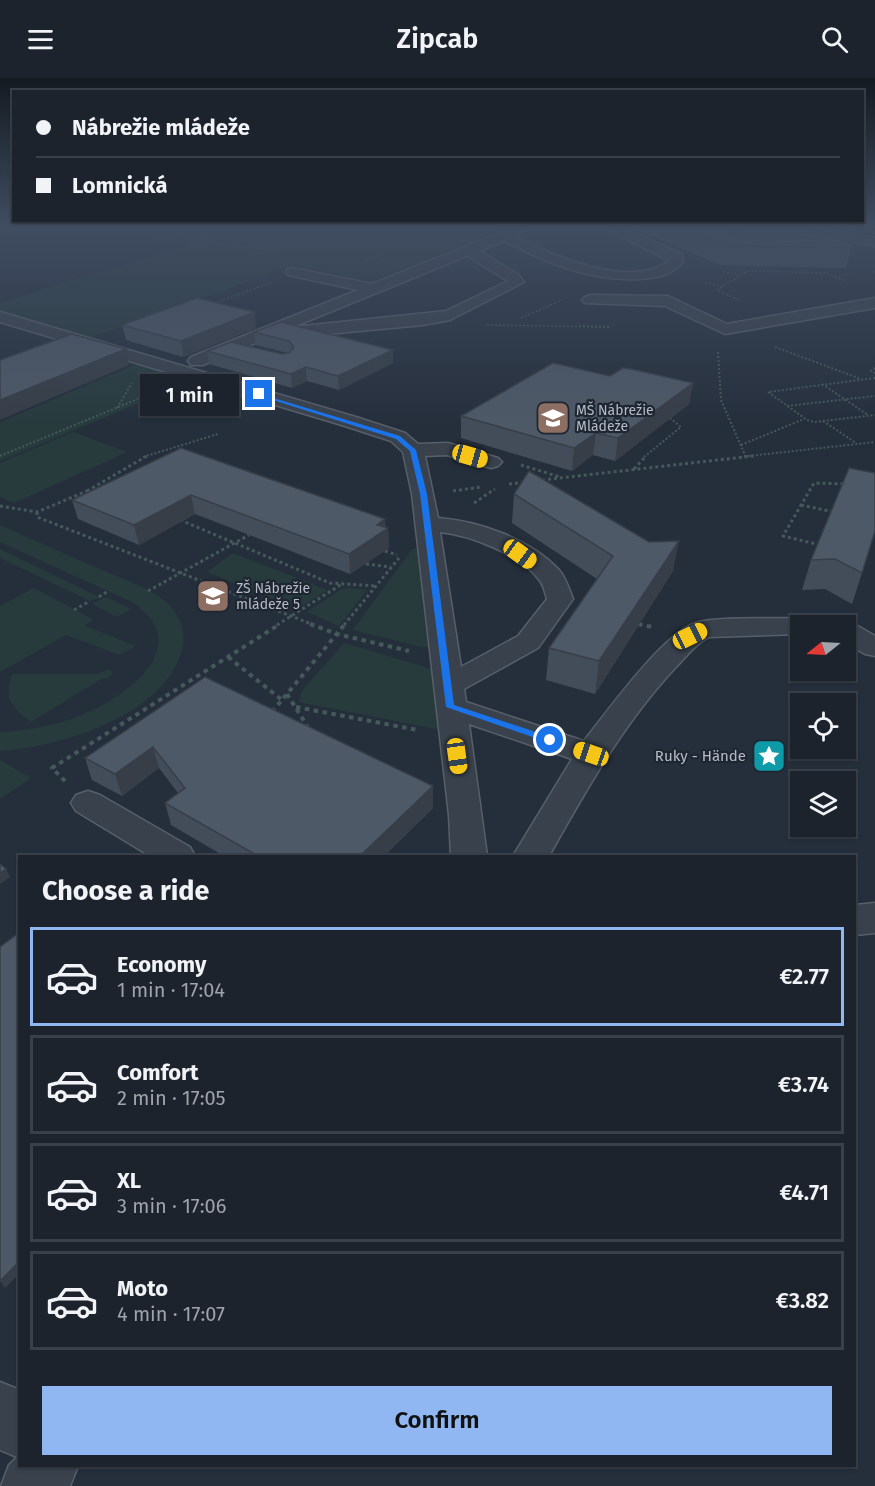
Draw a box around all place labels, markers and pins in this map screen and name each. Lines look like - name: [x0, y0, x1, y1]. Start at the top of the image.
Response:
- school or university icon: MŠ Nábrežie Mládeže: [535, 400, 571, 436]
- place label: MŠ Nábrežie Mládeže: [576, 401, 654, 435]
- school or university icon: ZŠ Nábrežie mládeže 5: [195, 578, 231, 614]
- place label: ZŠ Nábrežie mládeže 5: [236, 579, 310, 613]
- place icon: Ruky - Hände: [751, 738, 787, 774]
- place label: Ruky - Hände: [655, 747, 746, 765]

